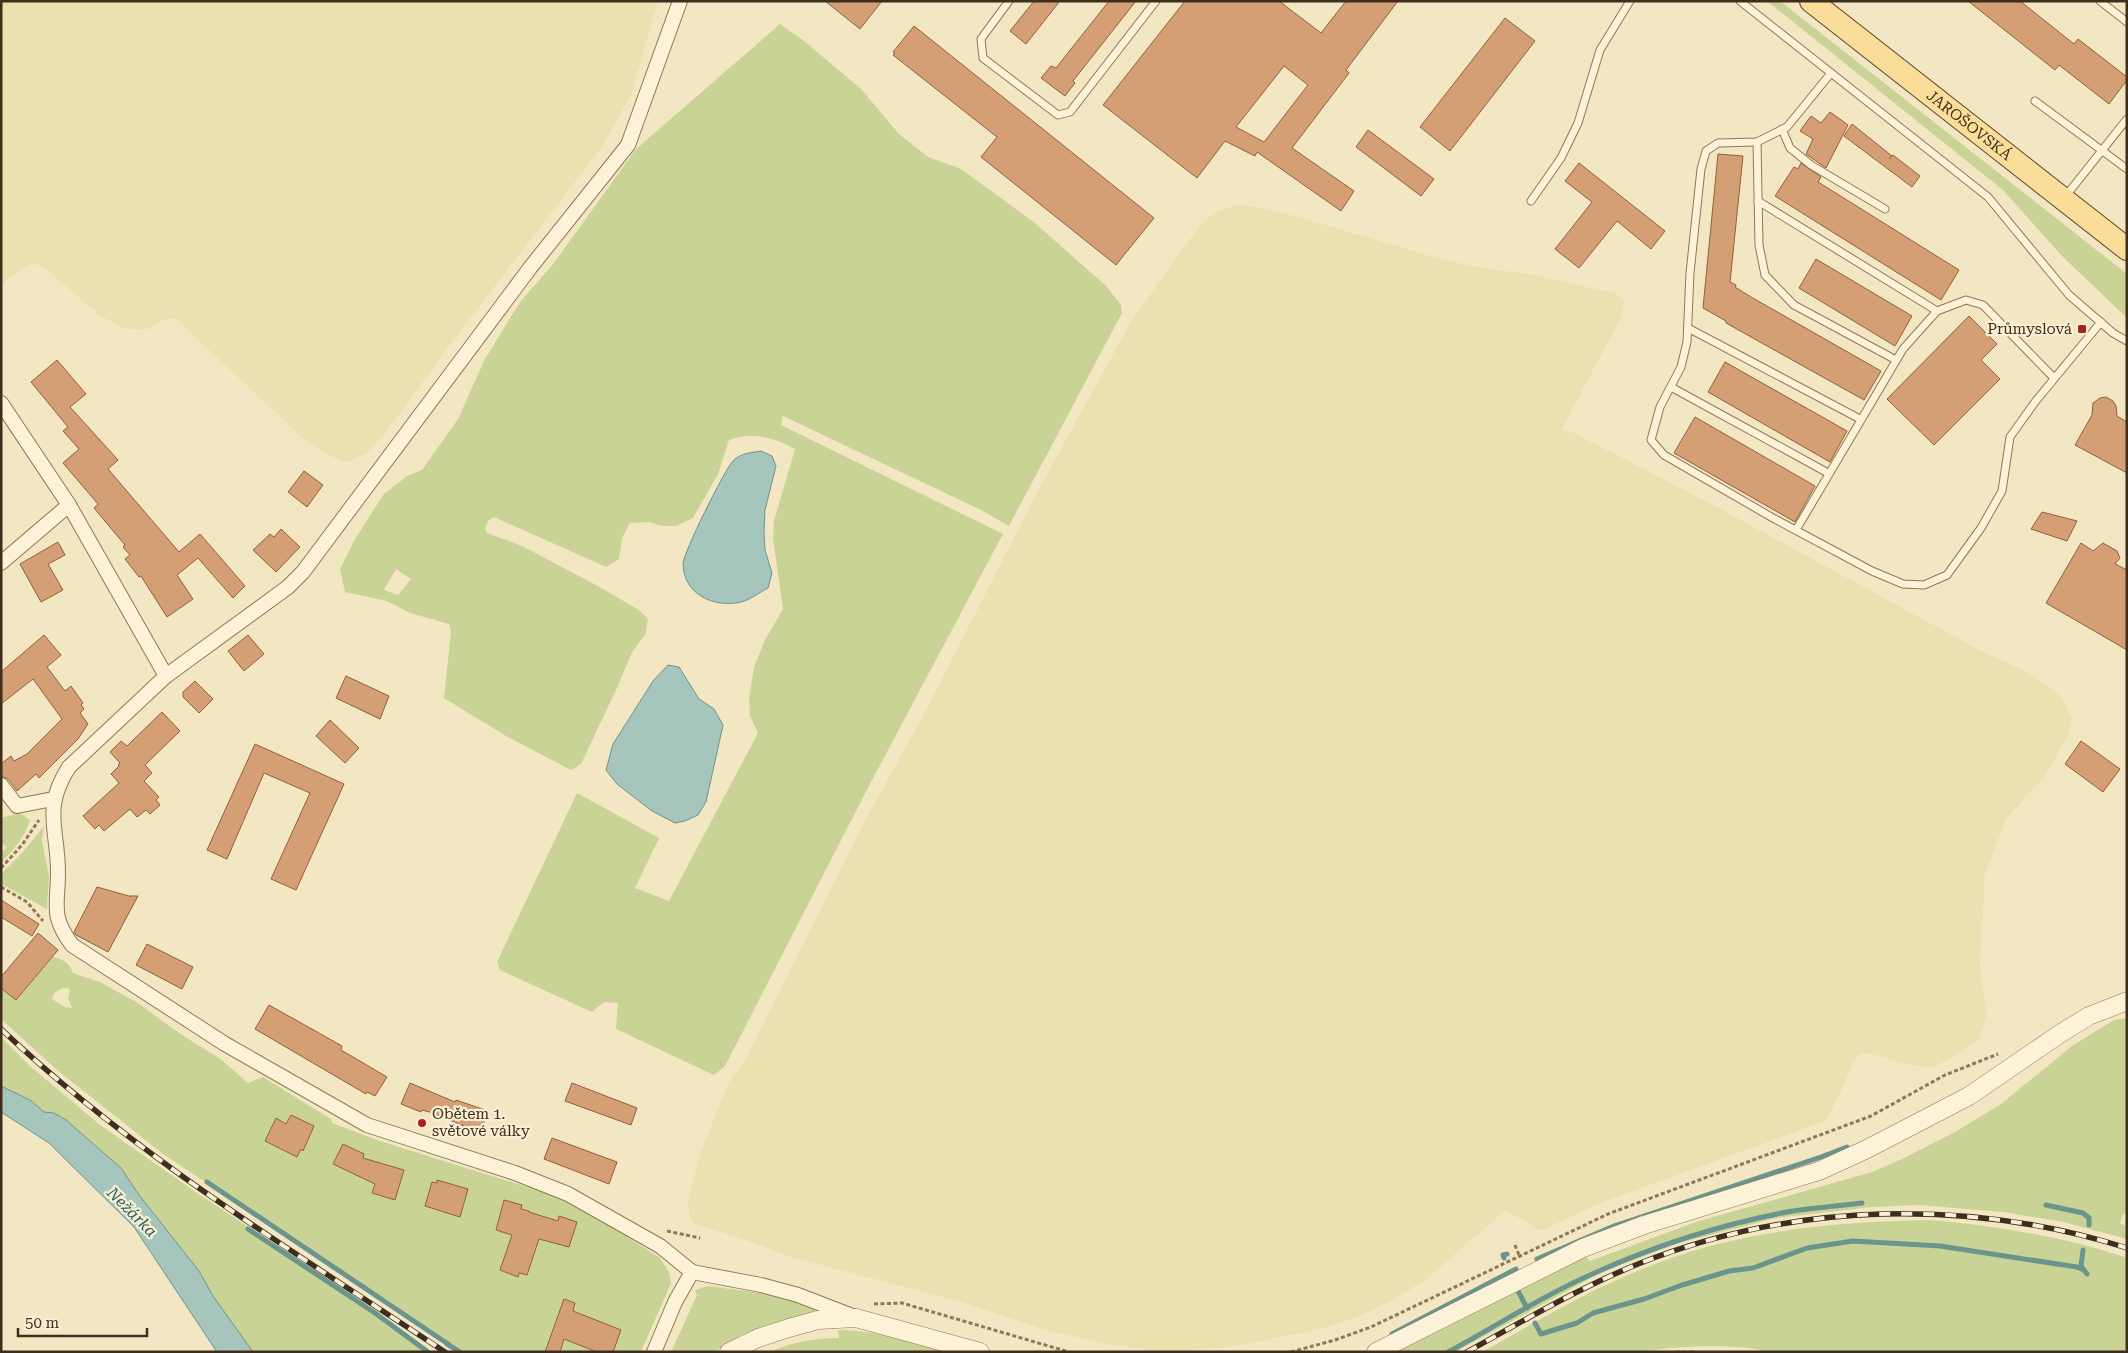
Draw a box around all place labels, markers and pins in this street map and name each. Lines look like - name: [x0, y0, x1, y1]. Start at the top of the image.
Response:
- place label: Průmyslová: [1987, 320, 2072, 338]
- marker: Průmyslová: [2076, 323, 2088, 335]
- place label: Obětem 1. světové války: [432, 1105, 530, 1140]
- marker: Obětem 1. světové války: [416, 1117, 428, 1129]

